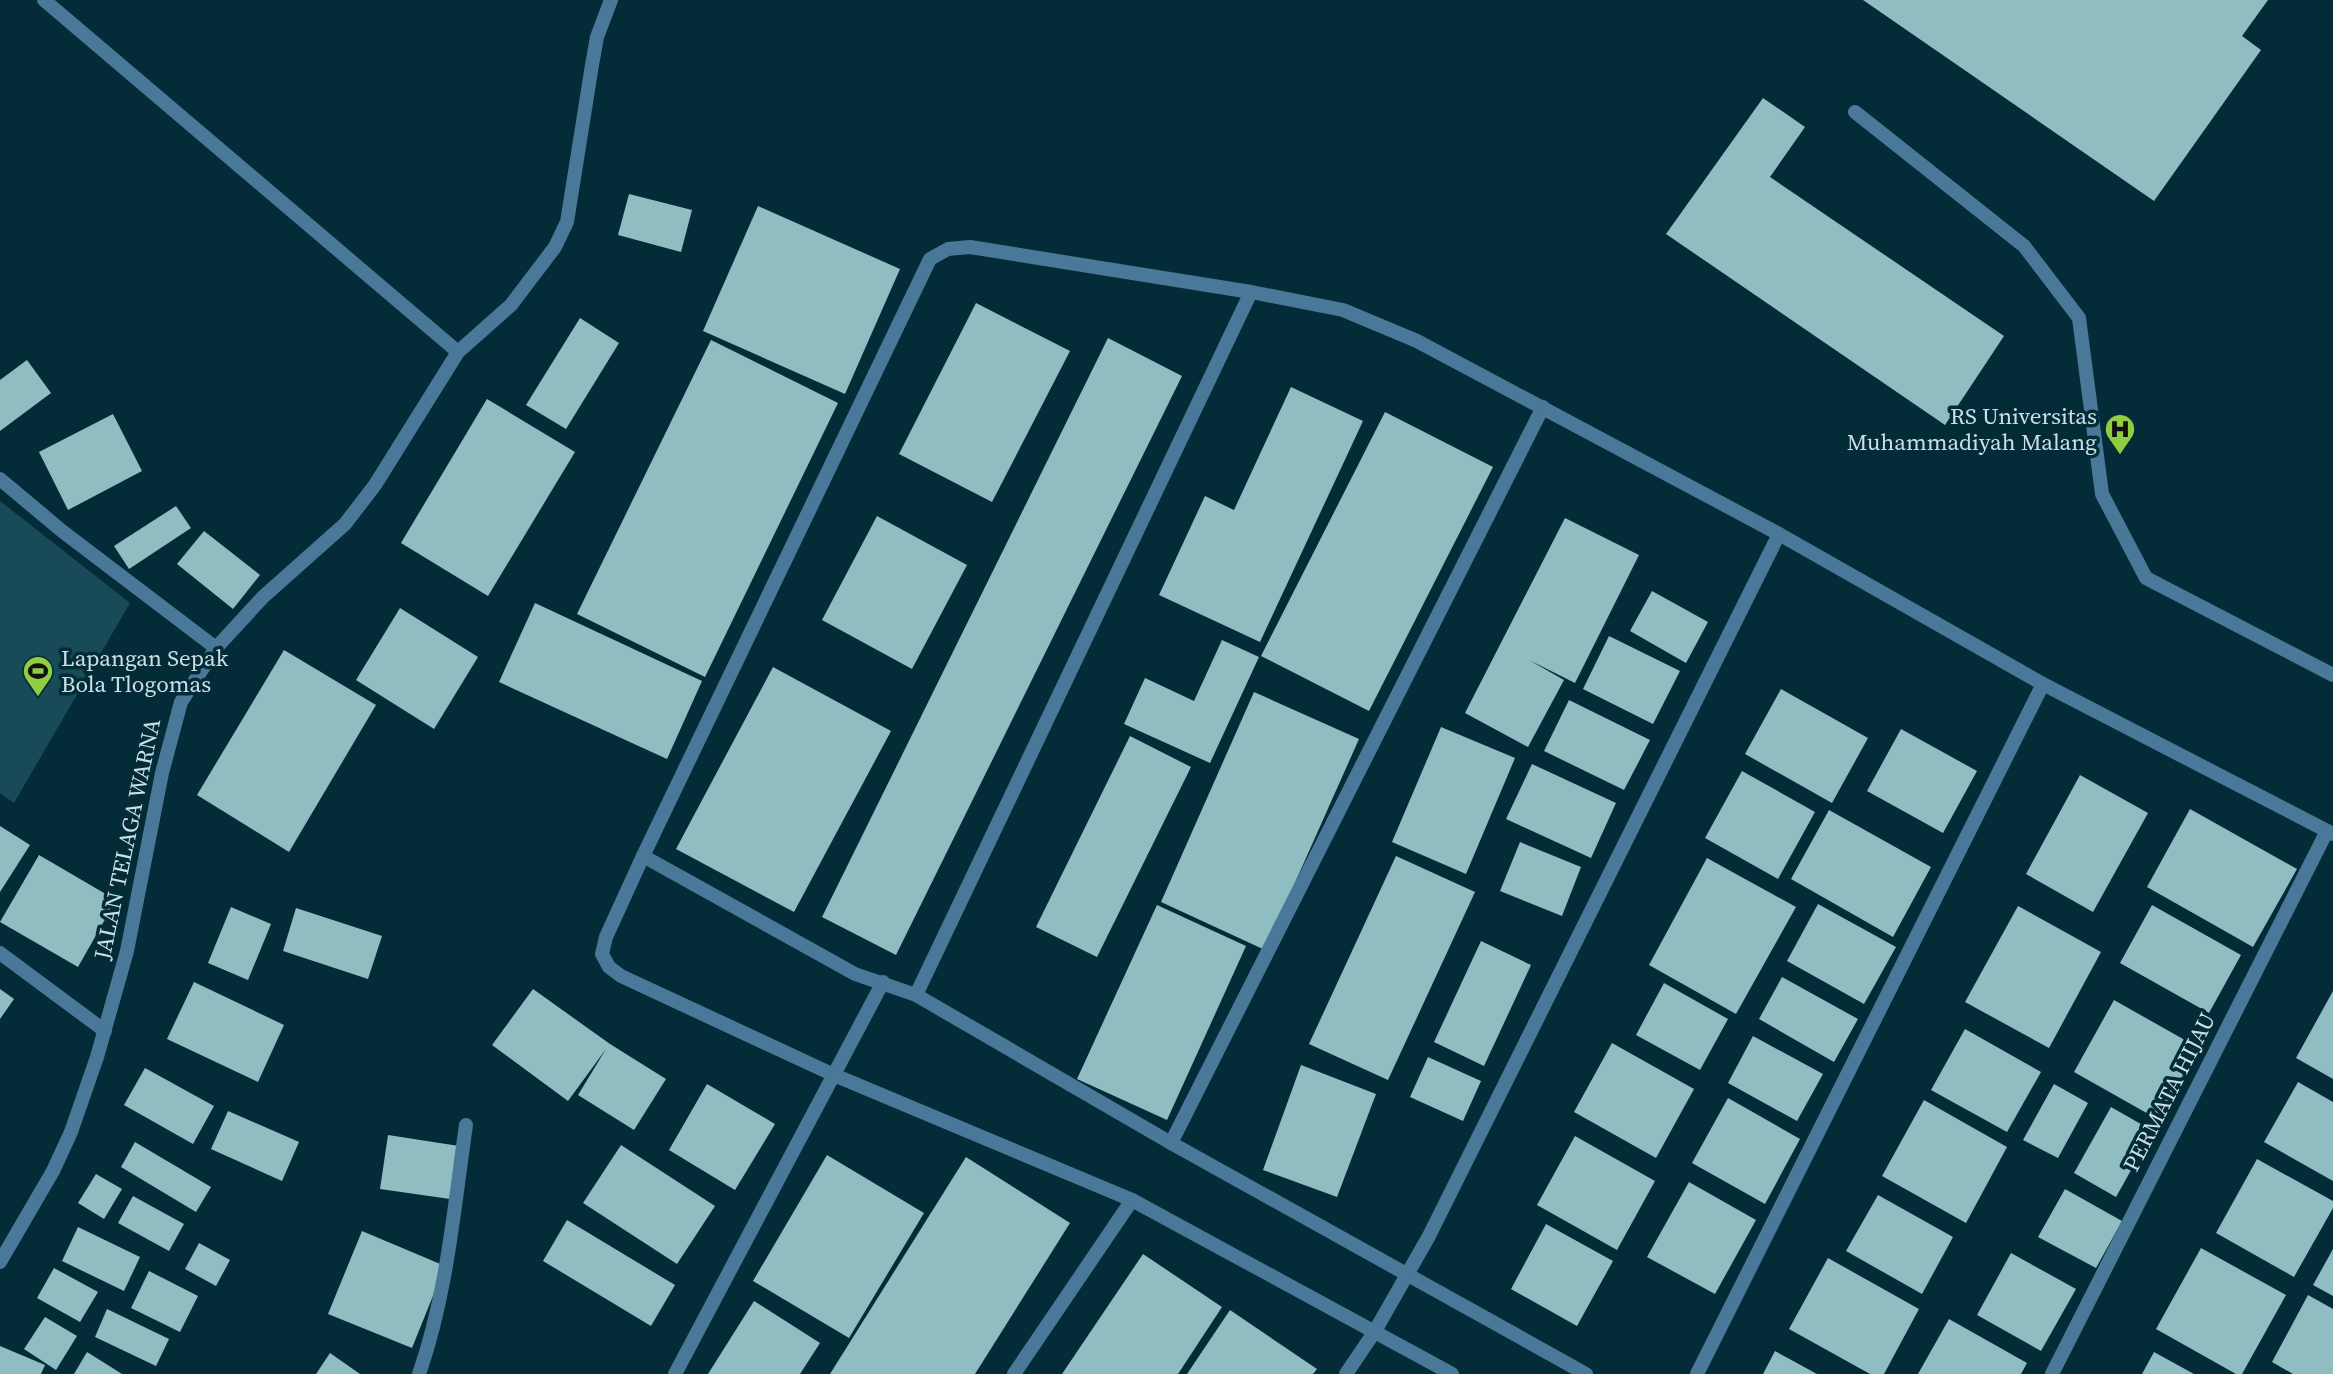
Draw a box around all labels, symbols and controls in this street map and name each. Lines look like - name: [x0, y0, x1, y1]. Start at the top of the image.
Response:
- place label: RS Universitas Muhammadiyah Malang: [1847, 400, 2097, 458]
- hospital icon: RS Universitas Muhammadiyah Malang: [2103, 412, 2137, 456]
- place label: Lapangan Sepak Bola Tlogomas: [61, 642, 229, 700]
- sports icon: Lapangan Sepak Bola Tlogomas: [21, 654, 55, 698]
- street label: JALAN TELAGA WARNA: [86, 715, 168, 963]
- street label: PERMATA HIJAU: [2115, 1007, 2223, 1177]

